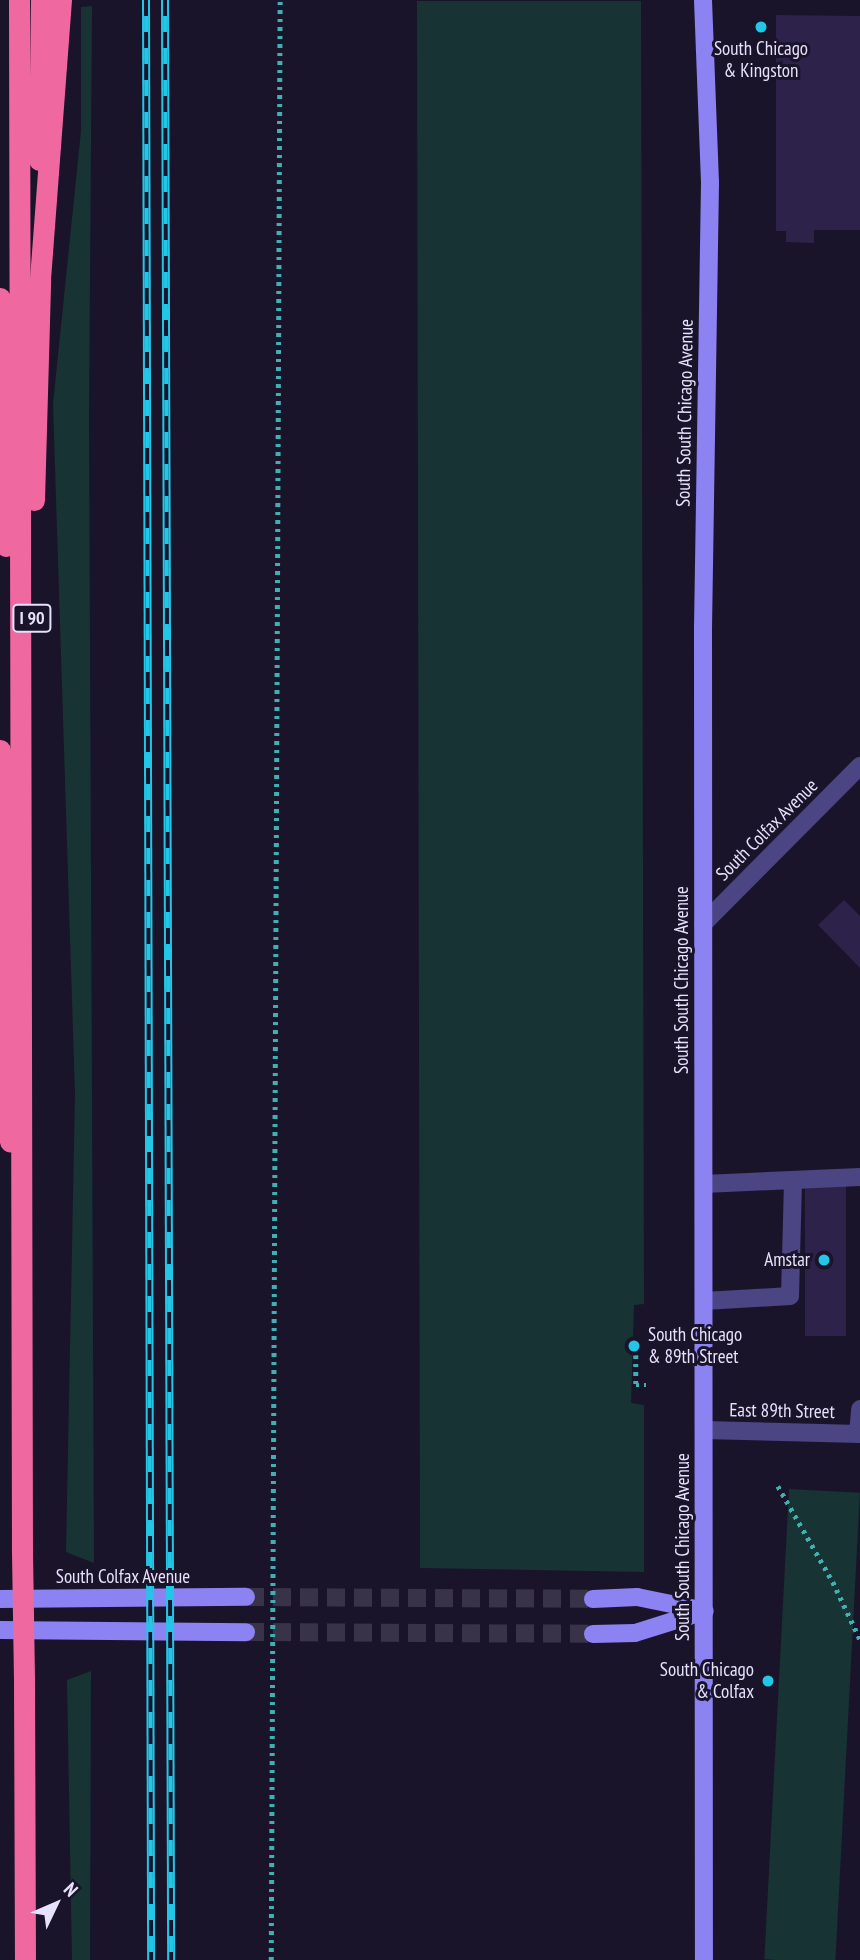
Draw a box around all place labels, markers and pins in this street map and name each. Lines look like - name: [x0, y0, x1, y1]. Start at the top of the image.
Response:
- marker: South Chicago & Kingston: [753, 19, 769, 35]
- place label: South Chicago & Kingston: [714, 38, 808, 82]
- place label: Amstar: [764, 1249, 810, 1271]
- marker: Amstar: [816, 1252, 832, 1268]
- place label: South Chicago & 89th Street: [648, 1324, 742, 1368]
- marker: South Chicago & 89th Street: [626, 1338, 642, 1354]
- place label: South Chicago & Colfax: [660, 1659, 754, 1703]
- marker: South Chicago & Colfax: [760, 1673, 776, 1689]

